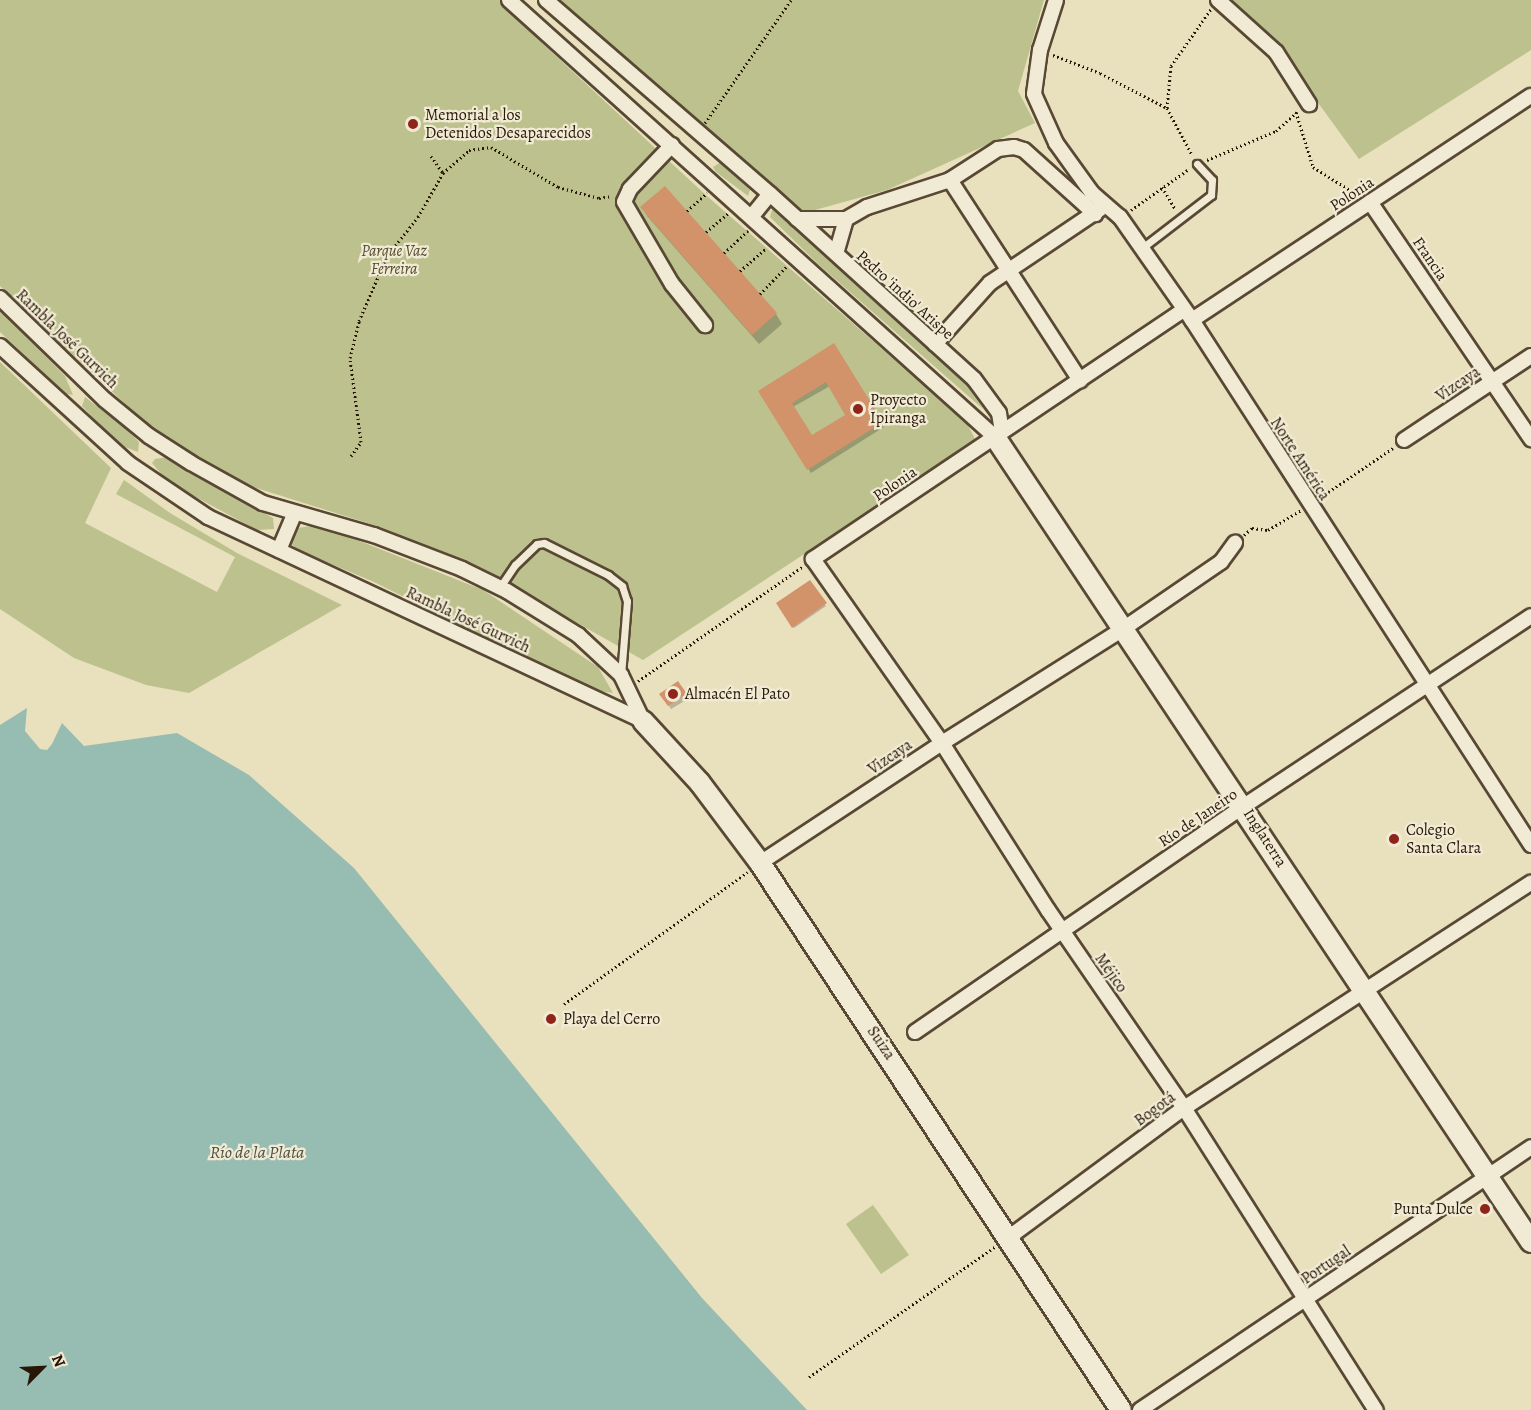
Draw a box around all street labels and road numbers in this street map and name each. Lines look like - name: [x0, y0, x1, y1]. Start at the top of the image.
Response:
- street label: Polonia: [1326, 173, 1378, 215]
- street label: Francia: [1408, 233, 1452, 285]
- street label: Pedro 'indio' Arispe: [852, 246, 958, 344]
- street label: Rambla José Gurvich: [12, 285, 122, 393]
- street label: Vizcaya: [1432, 362, 1484, 406]
- street label: Norte América: [1266, 414, 1334, 504]
- street label: Polonia: [869, 462, 921, 506]
- street label: Rambla José Gurvich: [403, 583, 533, 657]
- street label: Vizcaya: [864, 735, 916, 779]
- street label: Río de Janeiro: [1155, 785, 1241, 851]
- street label: Inglaterra: [1239, 805, 1291, 871]
- street label: Méjico: [1091, 950, 1131, 996]
- street label: Suiza: [863, 1023, 899, 1063]
- street label: Bogotá: [1131, 1088, 1179, 1130]
- street label: Portugal: [1298, 1242, 1354, 1288]

